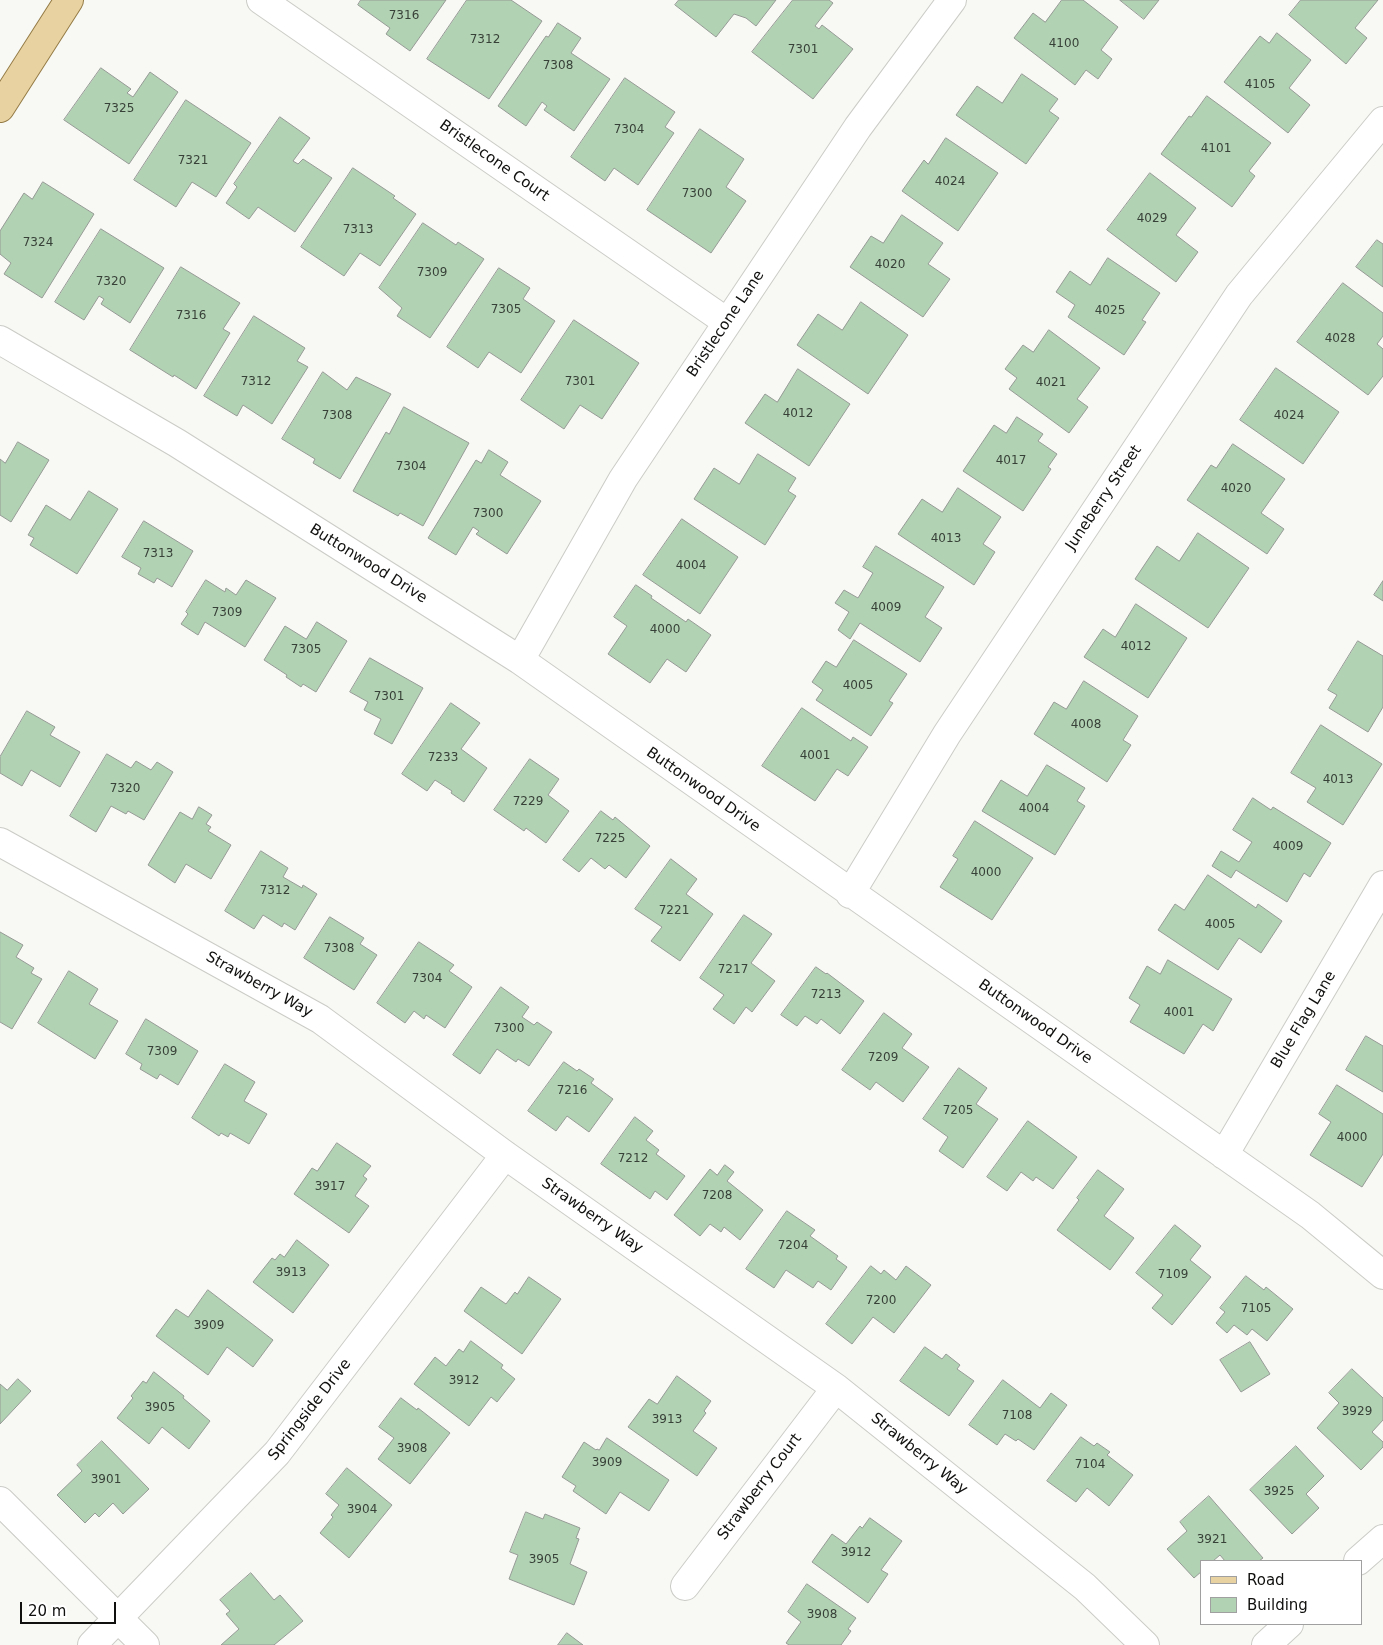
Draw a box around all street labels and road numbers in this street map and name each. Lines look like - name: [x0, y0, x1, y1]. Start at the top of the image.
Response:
- street label: Bristlecone Court: [436, 116, 552, 206]
- street label: Bristlecone Lane: [684, 267, 768, 381]
- street label: Juneberry Street: [1062, 442, 1146, 554]
- street label: Buttonwood Drive: [306, 521, 430, 607]
- street label: Buttonwood Drive: [642, 744, 764, 836]
- street label: Strawberry Way: [202, 948, 316, 1022]
- street label: Blue Flag Lane: [1268, 968, 1340, 1072]
- street label: Buttonwood Drive: [974, 976, 1096, 1068]
- street label: Strawberry Way: [538, 1174, 646, 1258]
- street label: Springside Drive: [265, 1356, 355, 1464]
- street label: Strawberry Way: [867, 1409, 971, 1499]
- street label: Strawberry Court: [714, 1430, 806, 1544]

